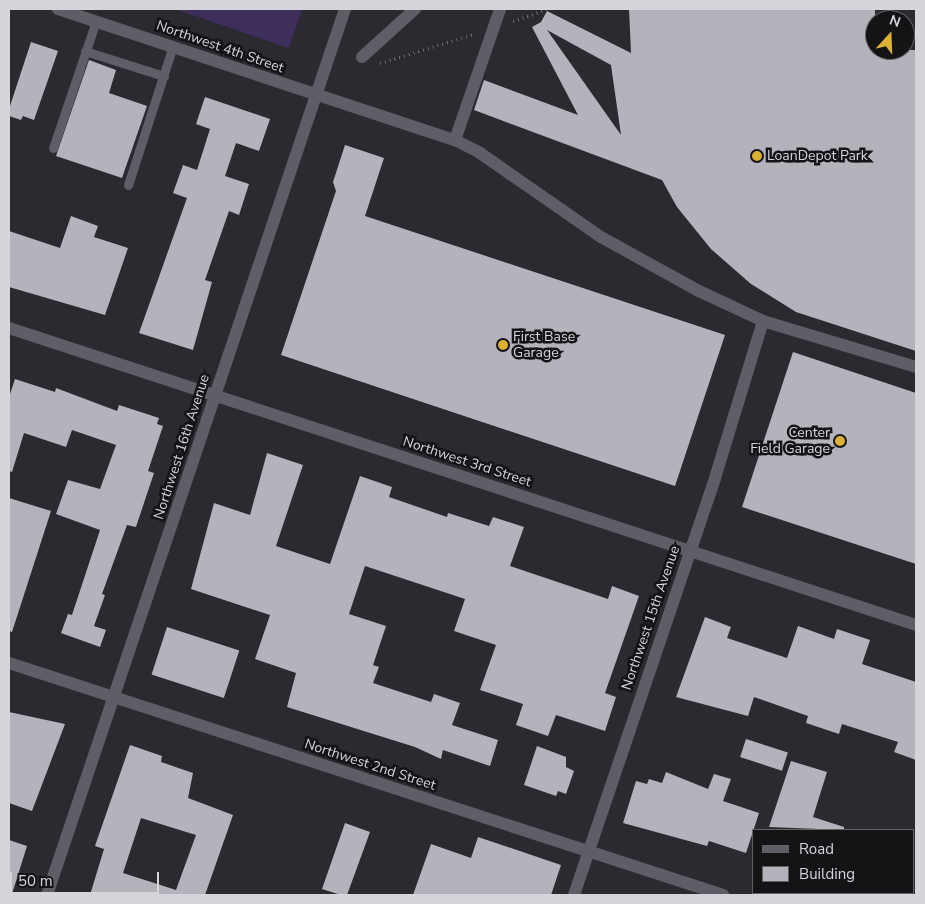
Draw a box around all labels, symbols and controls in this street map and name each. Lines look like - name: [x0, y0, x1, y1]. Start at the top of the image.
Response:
- north arrow: [865, 10, 915, 60]
- text: N: [887, 11, 903, 32]
- street label: Northwest 4th Street: [154, 17, 286, 77]
- place label: LoanDepot Park: [767, 148, 868, 164]
- marker: LoanDepot Park: [751, 150, 763, 162]
- place label: First Base Garage: [513, 329, 575, 362]
- marker: First Base Garage: [497, 339, 509, 351]
- street label: Northwest 16th Avenue: [151, 372, 213, 522]
- place label: Center Field Garage: [750, 425, 830, 458]
- street label: Northwest 3rd Street: [401, 433, 533, 491]
- marker: Center Field Garage: [834, 435, 846, 447]
- street label: Northwest 15th Avenue: [618, 544, 684, 692]
- street label: Northwest 2nd Street: [302, 736, 438, 794]
- legend: [752, 829, 915, 894]
- text: Road: [799, 839, 834, 859]
- scale bar: [12, 862, 161, 894]
- text: Building: [799, 864, 855, 884]
- text: 50 m: [18, 871, 53, 891]

